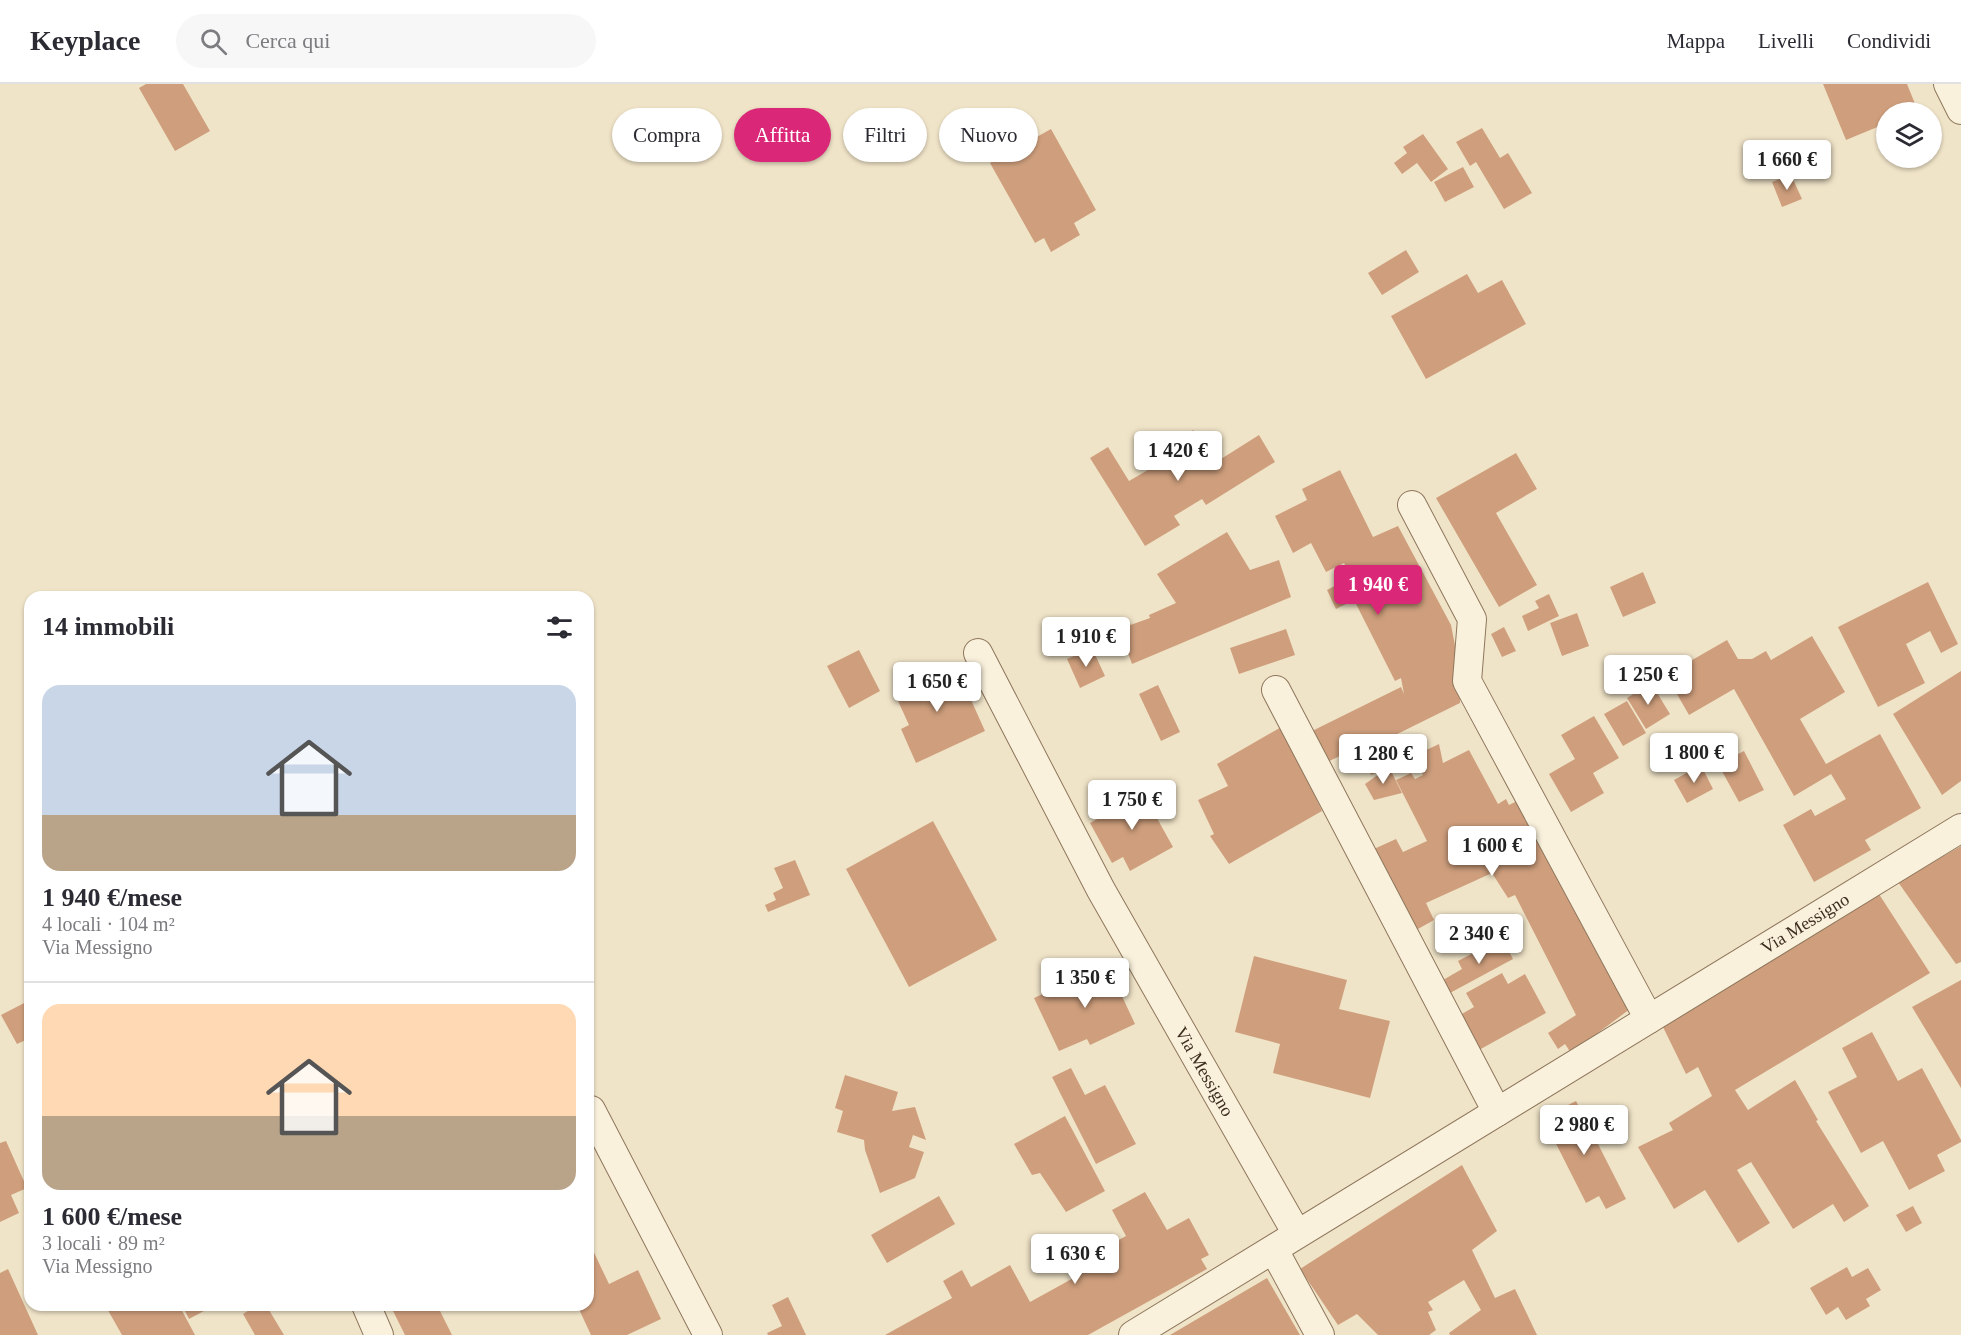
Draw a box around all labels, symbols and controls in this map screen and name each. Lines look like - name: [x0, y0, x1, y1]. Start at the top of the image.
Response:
- search box: [176, 14, 596, 68]
- text: Keyplace: [30, 25, 140, 56]
- icon: search: [197, 25, 230, 58]
- text: Cerca qui: [245, 28, 330, 53]
- text: Mappa: [1667, 29, 1725, 53]
- text: Livelli: [1758, 29, 1814, 53]
- text: Condividi: [1847, 29, 1931, 53]
- map controls: [1876, 102, 1942, 168]
- button: layers: [1876, 102, 1942, 168]
- chip: Compra: [612, 108, 722, 162]
- chip: Affitta: [734, 108, 831, 162]
- chip: Filtri: [843, 108, 927, 162]
- chip: Nuovo: [939, 108, 1038, 162]
- pin: 1 660 €: [1732, 140, 1842, 191]
- text: 1 660 €: [1757, 148, 1817, 170]
- pin: 1 420 €: [1123, 431, 1233, 482]
- text: 1 420 €: [1148, 439, 1208, 461]
- pin: 1 940 €: [1323, 565, 1433, 616]
- text: 1 940 €: [1348, 573, 1408, 595]
- icon: filters: [543, 611, 576, 644]
- text: 14 immobili: [42, 612, 174, 641]
- pin: 1 910 €: [1031, 617, 1141, 668]
- text: 1 910 €: [1056, 625, 1116, 647]
- pin: 1 250 €: [1593, 655, 1703, 706]
- pin: 1 650 €: [882, 662, 992, 713]
- text: 1 250 €: [1618, 663, 1678, 685]
- text: 1 650 €: [907, 670, 967, 692]
- icon: home: [255, 724, 363, 832]
- pin: 1 800 €: [1639, 733, 1749, 784]
- pin: 1 280 €: [1328, 734, 1438, 785]
- text: 1 800 €: [1664, 741, 1724, 763]
- text: 1 280 €: [1353, 742, 1413, 764]
- pin: 1 750 €: [1077, 780, 1187, 831]
- text: 1 750 €: [1102, 788, 1162, 810]
- pin: 1 600 €: [1437, 826, 1547, 877]
- text: 1 600 €: [1462, 834, 1522, 856]
- text: 1 940 €/mese: [42, 883, 182, 912]
- street label: Via Messigno: [1757, 889, 1853, 958]
- text: 4 locali · 104 m²: [42, 913, 175, 935]
- pin: 2 340 €: [1424, 914, 1534, 965]
- text: 2 340 €: [1449, 922, 1509, 944]
- text: Via Messigno: [42, 936, 152, 958]
- pin: 1 350 €: [1030, 958, 1140, 1009]
- text: 1 350 €: [1055, 966, 1115, 988]
- street label: Via Messigno: [1171, 1023, 1238, 1120]
- icon: home: [255, 1043, 363, 1151]
- pin: 2 980 €: [1529, 1105, 1639, 1156]
- text: 2 980 €: [1554, 1113, 1614, 1135]
- text: 1 600 €/mese: [42, 1202, 182, 1231]
- text: 3 locali · 89 m²: [42, 1232, 165, 1254]
- pin: 1 630 €: [1020, 1234, 1130, 1285]
- text: 1 630 €: [1045, 1242, 1105, 1264]
- text: Via Messigno: [42, 1255, 152, 1277]

